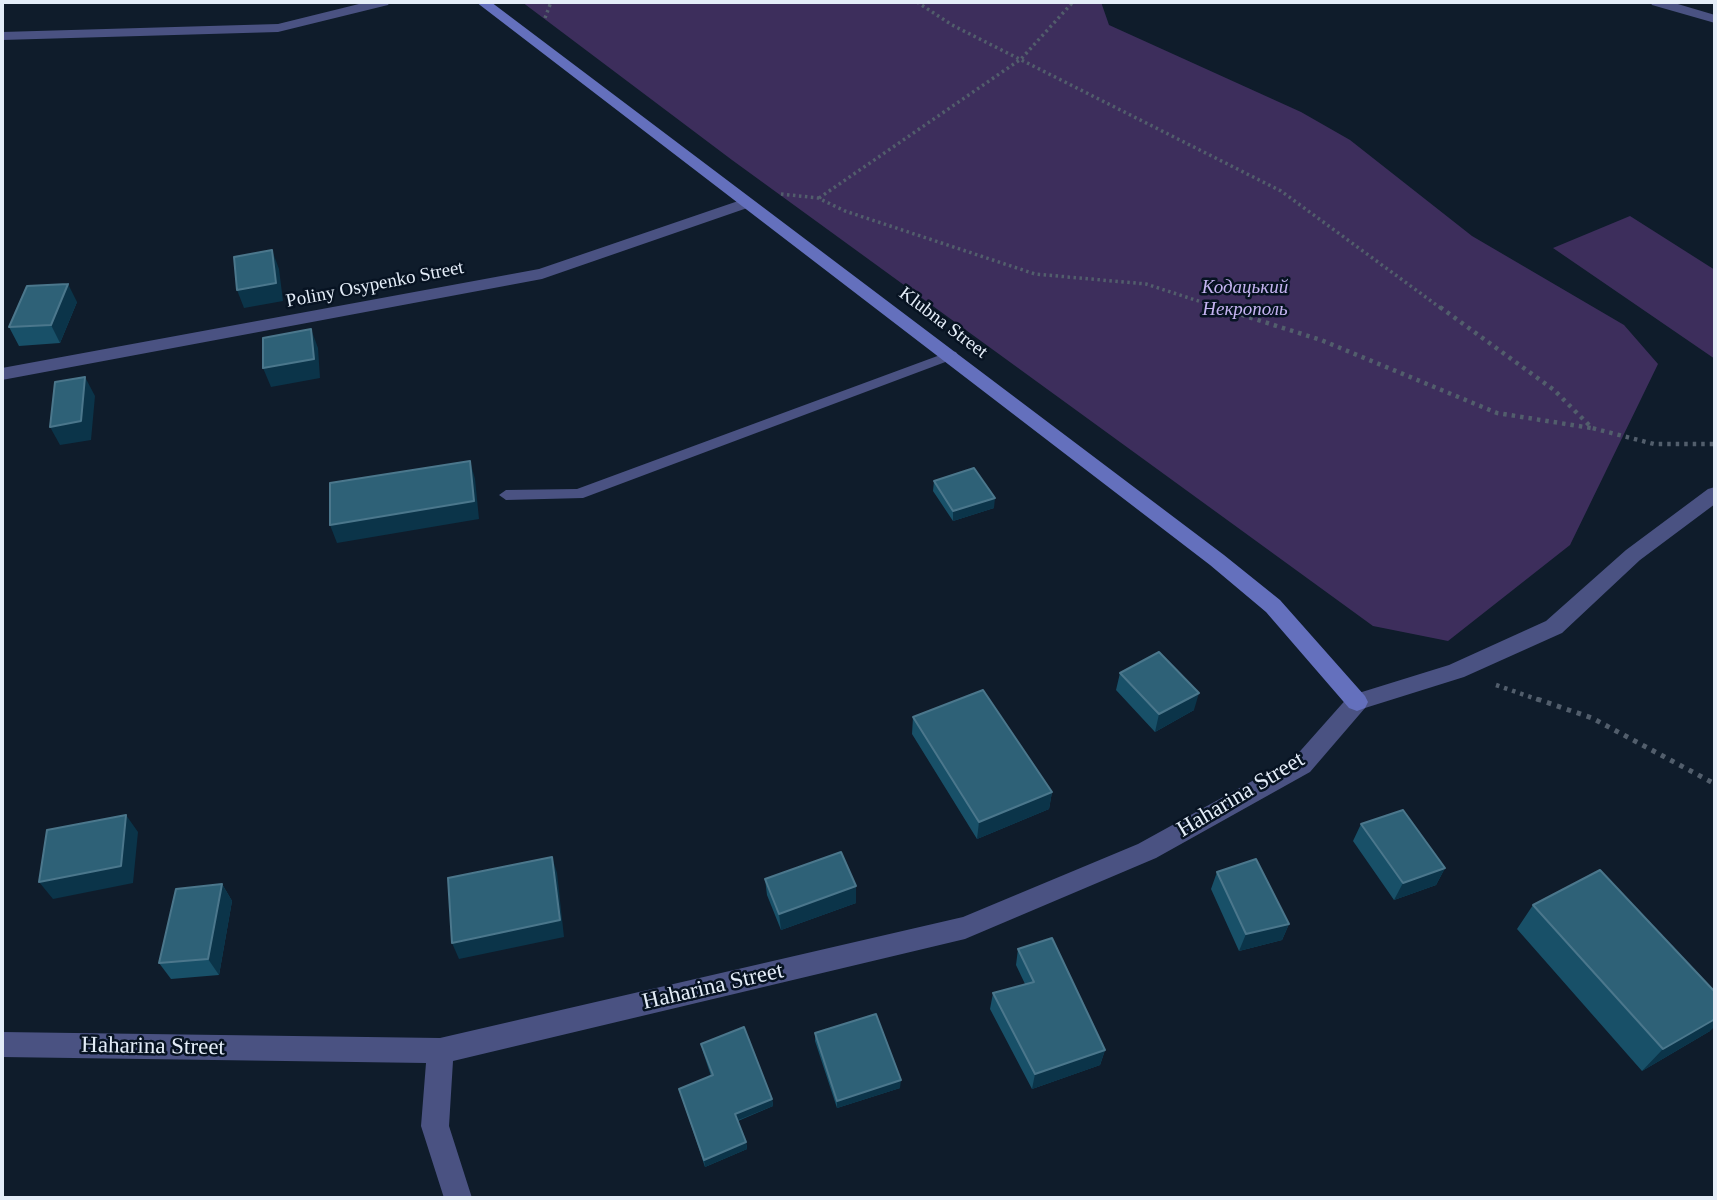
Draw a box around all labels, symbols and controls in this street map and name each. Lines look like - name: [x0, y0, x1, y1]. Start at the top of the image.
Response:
- street label: Poliny Osypenko Street: [284, 257, 466, 313]
- park label: Кодацький Некрополь: [1202, 277, 1288, 321]
- street label: Klubna Street: [894, 282, 992, 364]
- street label: Haharina Street: [1172, 746, 1310, 844]
- street label: Haharina Street: [640, 957, 786, 1017]
- street label: Haharina Street: [81, 1032, 225, 1062]

